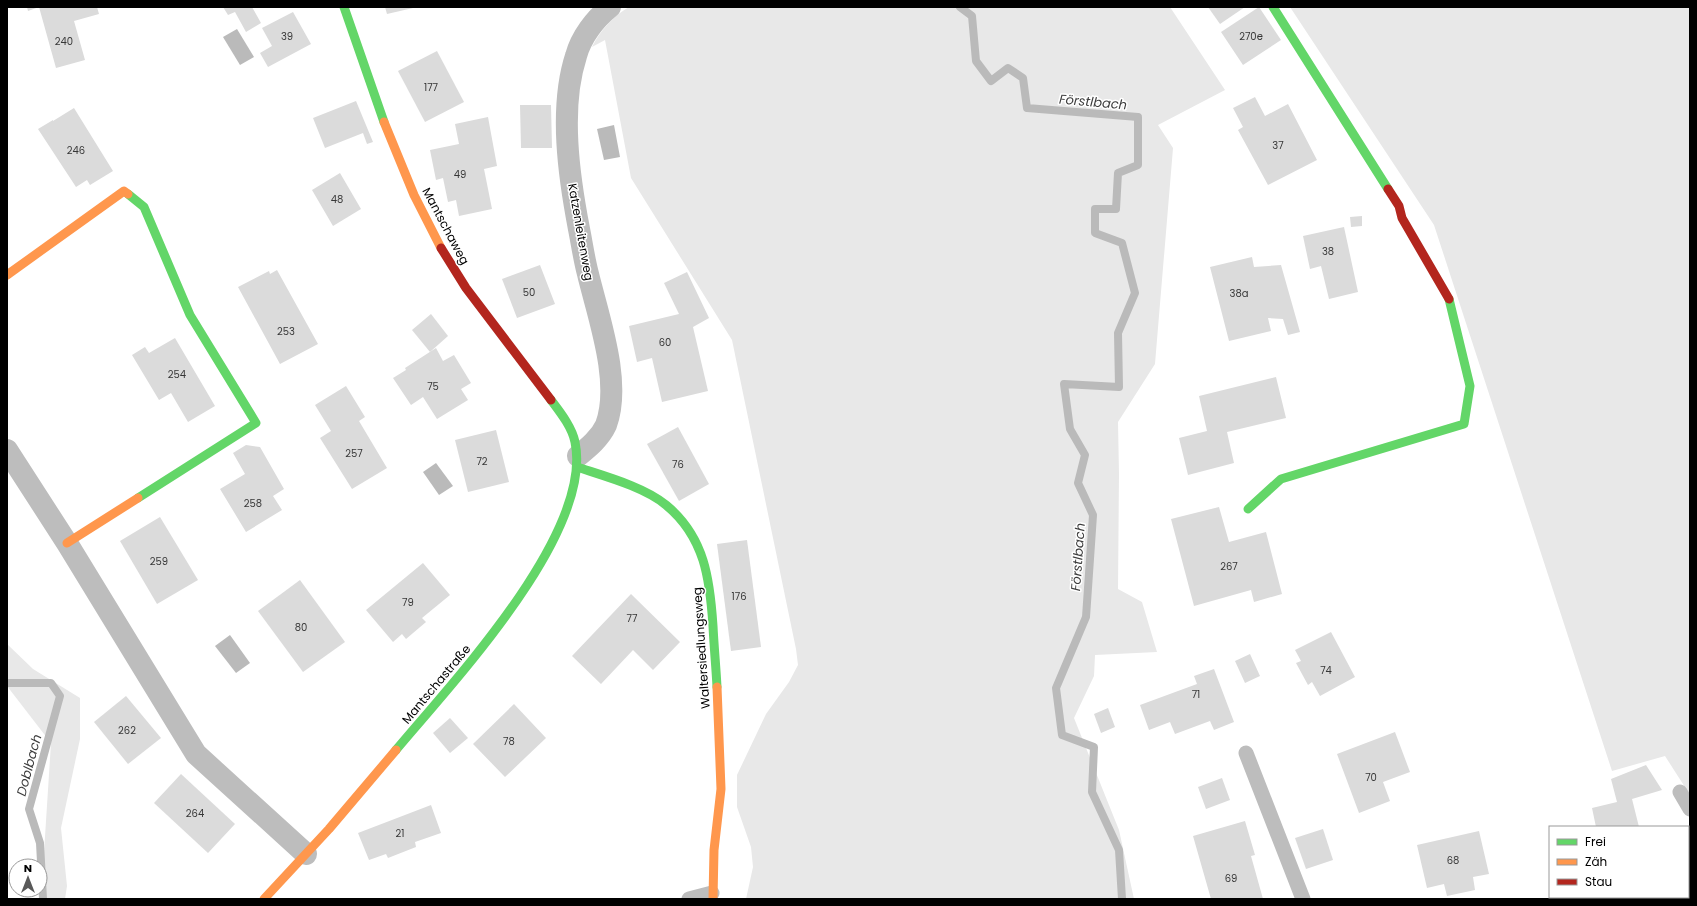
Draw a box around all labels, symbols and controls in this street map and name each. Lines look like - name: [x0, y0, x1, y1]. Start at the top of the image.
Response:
- house number: 39: [281, 29, 293, 44]
- house number: 270e: [1239, 29, 1263, 44]
- house number: 240: [55, 34, 73, 49]
- house number: 177: [424, 80, 439, 95]
- water label: Förstlbach: [1058, 90, 1128, 114]
- house number: 37: [1272, 138, 1284, 153]
- house number: 246: [67, 143, 85, 158]
- house number: 49: [454, 167, 466, 182]
- street label: Katzenleitenweg: [564, 182, 598, 282]
- street label: Mantschaweg: [418, 184, 474, 268]
- house number: 48: [331, 192, 343, 207]
- house number: 38: [1322, 244, 1334, 259]
- house number: 50: [523, 285, 535, 300]
- house number: 38a: [1230, 286, 1248, 301]
- house number: 253: [277, 324, 295, 339]
- house number: 60: [659, 335, 671, 350]
- house number: 254: [168, 367, 186, 382]
- house number: 75: [427, 379, 439, 394]
- house number: 257: [345, 446, 363, 461]
- house number: 72: [476, 454, 488, 469]
- house number: 76: [672, 457, 684, 472]
- house number: 258: [244, 496, 262, 511]
- water label: Förstlbach: [1066, 522, 1090, 592]
- house number: 259: [150, 554, 168, 569]
- house number: 267: [1220, 559, 1238, 574]
- street label: Waltersiedlungsweg: [688, 587, 714, 709]
- house number: 176: [731, 589, 747, 604]
- house number: 79: [402, 595, 414, 610]
- house number: 77: [627, 611, 638, 626]
- house number: 80: [295, 620, 307, 635]
- street label: Mantschastraße: [398, 641, 474, 727]
- house number: 74: [1320, 663, 1332, 678]
- house number: 71: [1192, 687, 1200, 702]
- house number: 262: [118, 723, 136, 738]
- water label: Doblbach: [12, 732, 46, 798]
- house number: 78: [503, 734, 515, 749]
- house number: 70: [1365, 770, 1377, 785]
- house number: 264: [186, 806, 204, 821]
- house number: 21: [396, 826, 404, 841]
- legend: [1549, 826, 1689, 898]
- text: Frei: [1585, 833, 1606, 850]
- house number: 68: [1447, 853, 1459, 868]
- text: Zäh: [1585, 853, 1607, 870]
- north arrow: [8, 858, 48, 898]
- text: N: [24, 860, 32, 876]
- house number: 69: [1225, 871, 1237, 886]
- text: Stau: [1585, 873, 1612, 890]

